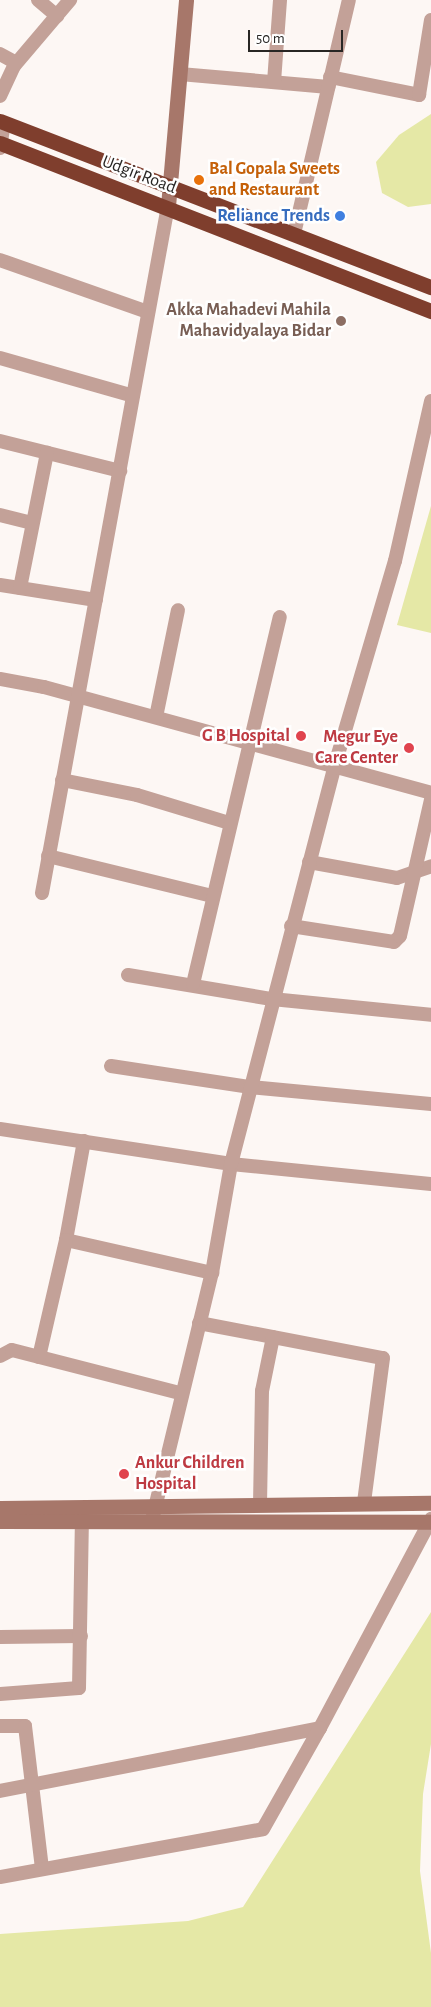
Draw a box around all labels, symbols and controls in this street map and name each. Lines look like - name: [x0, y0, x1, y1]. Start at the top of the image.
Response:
- scale bar: [251, 20, 346, 52]
- text: 50 m: [256, 31, 285, 46]
- street label: Udgir Road: [99, 151, 179, 199]
- place label: Bal Gopala Sweets and Restaurant: [209, 159, 340, 202]
- marker: Bal Gopala Sweets and Restaurant: [193, 174, 205, 186]
- place label: Reliance Trends: [217, 205, 330, 227]
- marker: Reliance Trends: [334, 210, 346, 222]
- place label: Akka Mahadevi Mahila Mahavidyalaya Bidar: [166, 300, 331, 342]
- marker: Akka Mahadevi Mahila Mahavidyalaya Bidar: [335, 315, 347, 327]
- place label: G B Hospital: [202, 725, 290, 747]
- place label: Megur Eye Care Center: [315, 727, 398, 770]
- marker: G B Hospital: [294, 729, 308, 743]
- marker: Megur Eye Care Center: [402, 741, 416, 755]
- place label: Ankur Children Hospital: [135, 1453, 245, 1496]
- marker: Ankur Children Hospital: [117, 1467, 131, 1481]

